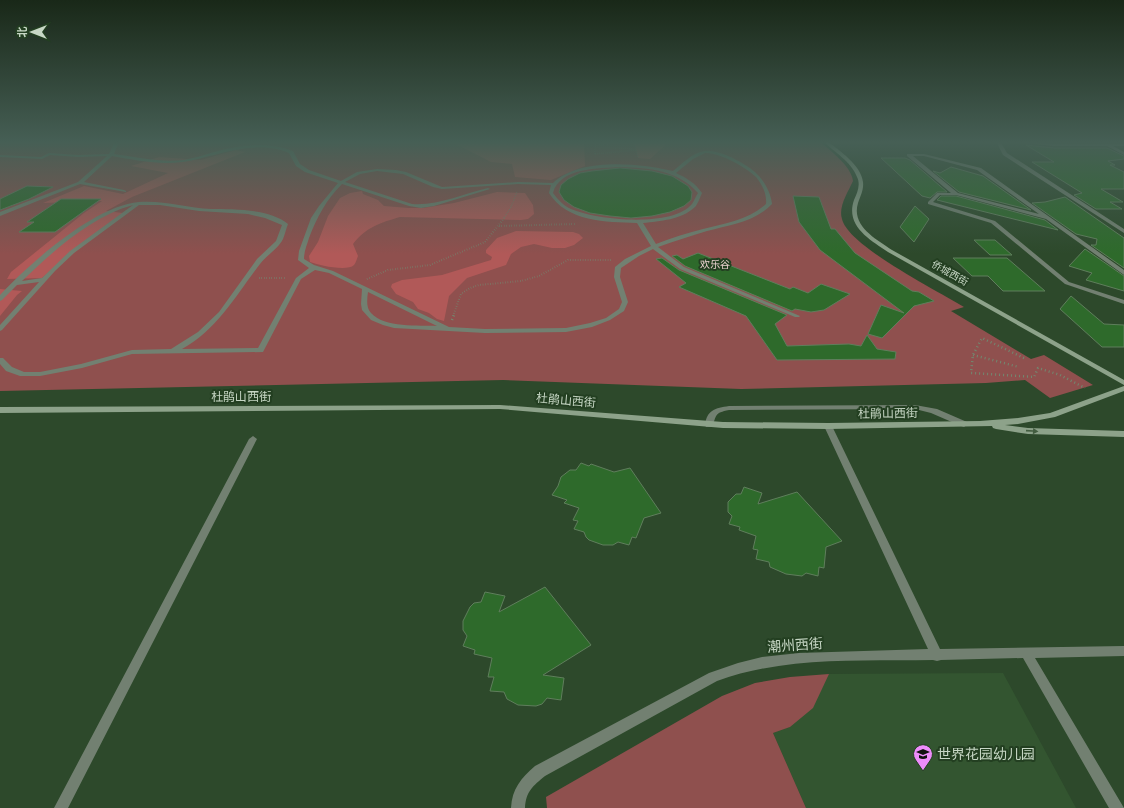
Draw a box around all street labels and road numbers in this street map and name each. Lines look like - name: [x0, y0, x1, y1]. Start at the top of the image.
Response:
- street label: 侨城西街: [928, 257, 971, 288]
- street label: 杜鹃山西街: [211, 389, 271, 404]
- street label: 杜鹃山西街: [535, 390, 597, 410]
- street label: 杜鹃山西街: [858, 405, 918, 421]
- street label: 潮州西街: [766, 634, 824, 656]

